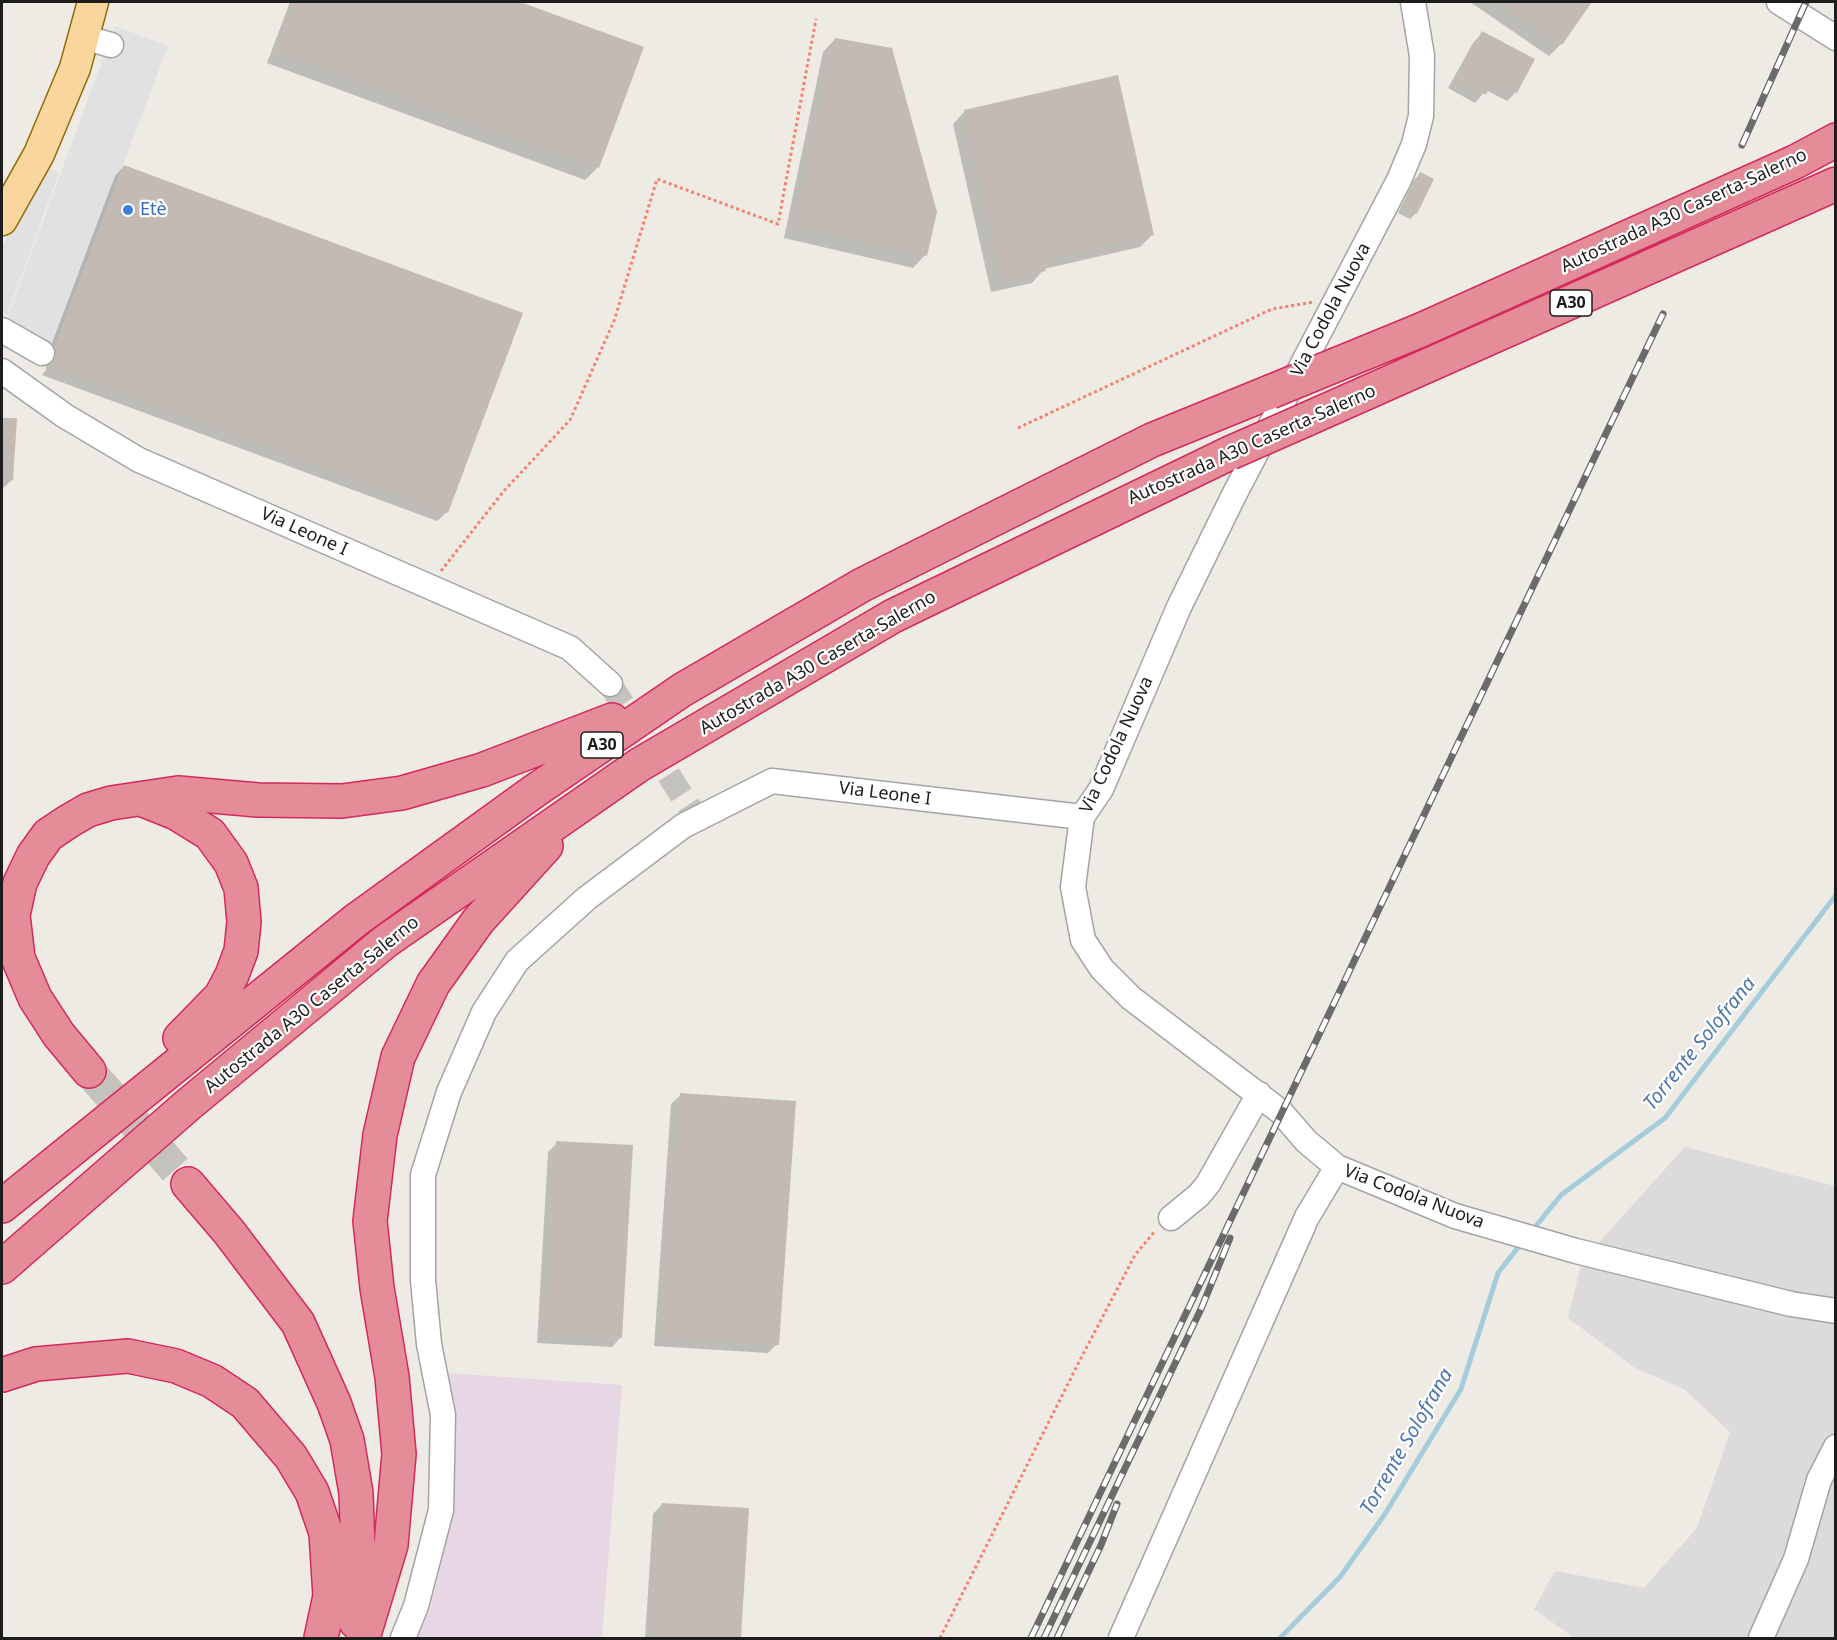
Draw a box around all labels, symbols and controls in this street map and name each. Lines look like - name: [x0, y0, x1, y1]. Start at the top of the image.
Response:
- street label: Autostrada A30 Caserta-Salerno: [1557, 144, 1811, 278]
- place label: Etè: [140, 199, 167, 221]
- marker: Etè: [121, 203, 135, 217]
- street label: Via Codola Nuova: [1287, 239, 1375, 381]
- road number: A30: [1550, 290, 1592, 316]
- street label: Autostrada A30 Caserta-Salerno: [1125, 380, 1379, 510]
- street label: Via Leone I: [257, 503, 351, 561]
- street label: Autostrada A30 Caserta-Salerno: [696, 586, 940, 740]
- street label: Via Codola Nuova: [1076, 673, 1158, 817]
- road number: A30: [581, 732, 623, 758]
- street label: Via Leone I: [838, 778, 932, 810]
- street label: Autostrada A30 Caserta-Salerno: [201, 912, 423, 1098]
- water label: Torrente Solofrana: [1639, 972, 1761, 1116]
- street label: Via Codola Nuova: [1341, 1160, 1487, 1234]
- water label: Torrente Solofrana: [1355, 1365, 1459, 1519]

